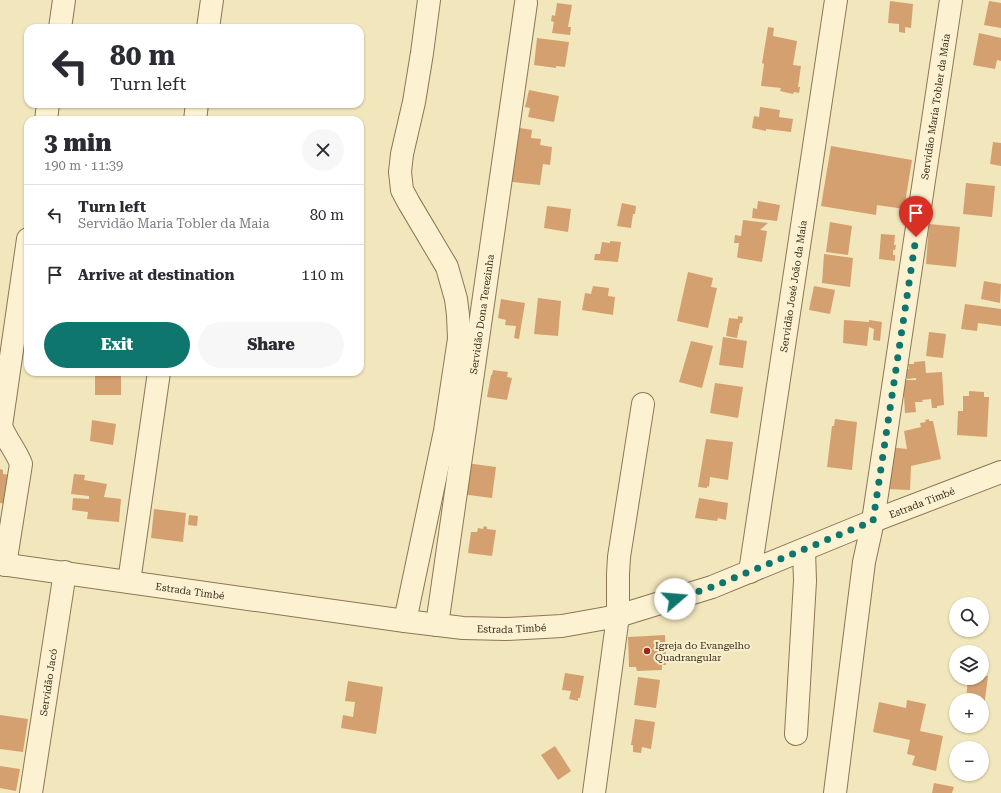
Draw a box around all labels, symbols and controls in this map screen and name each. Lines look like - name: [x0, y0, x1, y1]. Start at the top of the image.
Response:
- street label: Servidão Maria Tobler da Maia: [919, 32, 952, 180]
- text: 80 m: [110, 39, 175, 72]
- icon: left: [44, 40, 96, 92]
- text: Turn left: [110, 73, 186, 94]
- text: 3 min: [44, 129, 111, 157]
- button: close: [302, 129, 344, 171]
- text: 190 m · 11:39: [44, 158, 123, 173]
- pin: [899, 196, 933, 237]
- text: Turn left: [78, 198, 146, 216]
- icon: arrive: [905, 202, 927, 224]
- icon: left: [44, 204, 66, 226]
- text: 80 m: [310, 206, 344, 224]
- text: Servidão Maria Tobler da Maia: [78, 216, 270, 231]
- street label: Servidão José João da Maia: [778, 219, 809, 353]
- street label: Servidão Dona Terezinha: [468, 253, 496, 375]
- icon: arrive: [44, 264, 66, 286]
- text: Arrive at destination: [78, 266, 234, 284]
- text: 110 m: [301, 266, 344, 284]
- button: Exit: [44, 322, 190, 368]
- button: Share: [198, 322, 344, 368]
- street label: Estrada Timbé: [888, 485, 957, 520]
- position arrow: [654, 578, 696, 620]
- street label: Estrada Timbé: [155, 581, 226, 602]
- map controls: [949, 597, 989, 781]
- button: search: [949, 597, 989, 637]
- street label: Estrada Timbé: [477, 622, 547, 635]
- place label: Igreja do Evangelho Quadrangular: [655, 640, 750, 663]
- button: layers: [949, 645, 989, 685]
- marker: Igreja do Evangelho Quadrangular: [642, 646, 652, 656]
- street label: Servidão Jacó: [38, 648, 59, 717]
- button: +: [949, 693, 989, 733]
- button: −: [949, 741, 989, 781]

